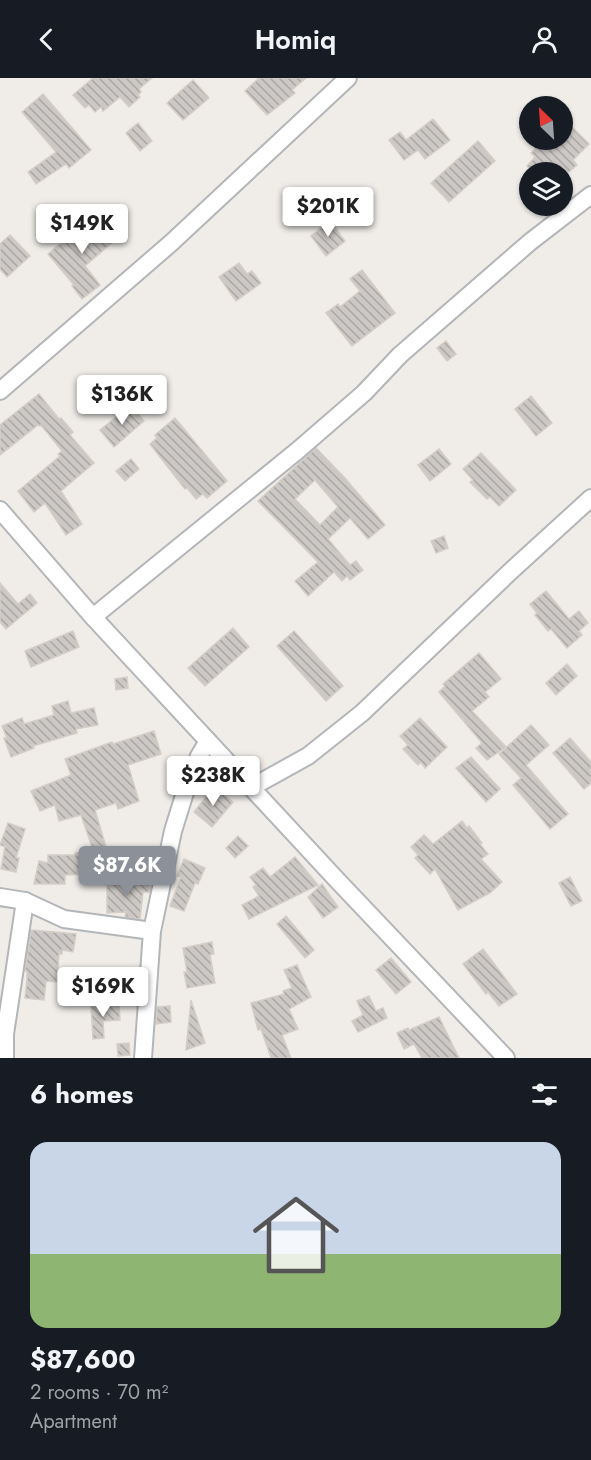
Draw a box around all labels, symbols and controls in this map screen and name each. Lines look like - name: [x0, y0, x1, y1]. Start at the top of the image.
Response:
- text: Homiq: [255, 20, 336, 59]
- icon: back: [30, 23, 63, 56]
- icon: person: [528, 23, 561, 56]
- north arrow: [519, 96, 573, 150]
- map controls: [519, 96, 573, 216]
- button: layers: [519, 162, 573, 216]
- pin: $201K: [286, 187, 370, 238]
- text: $201K: [297, 192, 359, 221]
- pin: $149K: [40, 204, 124, 255]
- text: $149K: [50, 209, 114, 238]
- pin: $136K: [80, 375, 164, 426]
- text: $136K: [91, 380, 153, 409]
- pin: $238K: [171, 756, 255, 807]
- text: $238K: [181, 761, 245, 790]
- pin: $87.6K: [78, 846, 176, 897]
- text: $87.6K: [93, 851, 161, 880]
- pin: $169K: [61, 967, 145, 1018]
- text: $169K: [71, 972, 135, 1001]
- text: 6 homes: [30, 1075, 133, 1113]
- icon: filters: [528, 1078, 561, 1111]
- icon: home: [242, 1181, 350, 1289]
- text: $87,600: [30, 1340, 135, 1378]
- text: 2 rooms · 70 m²: [30, 1378, 168, 1407]
- text: Apartment: [30, 1407, 117, 1436]

